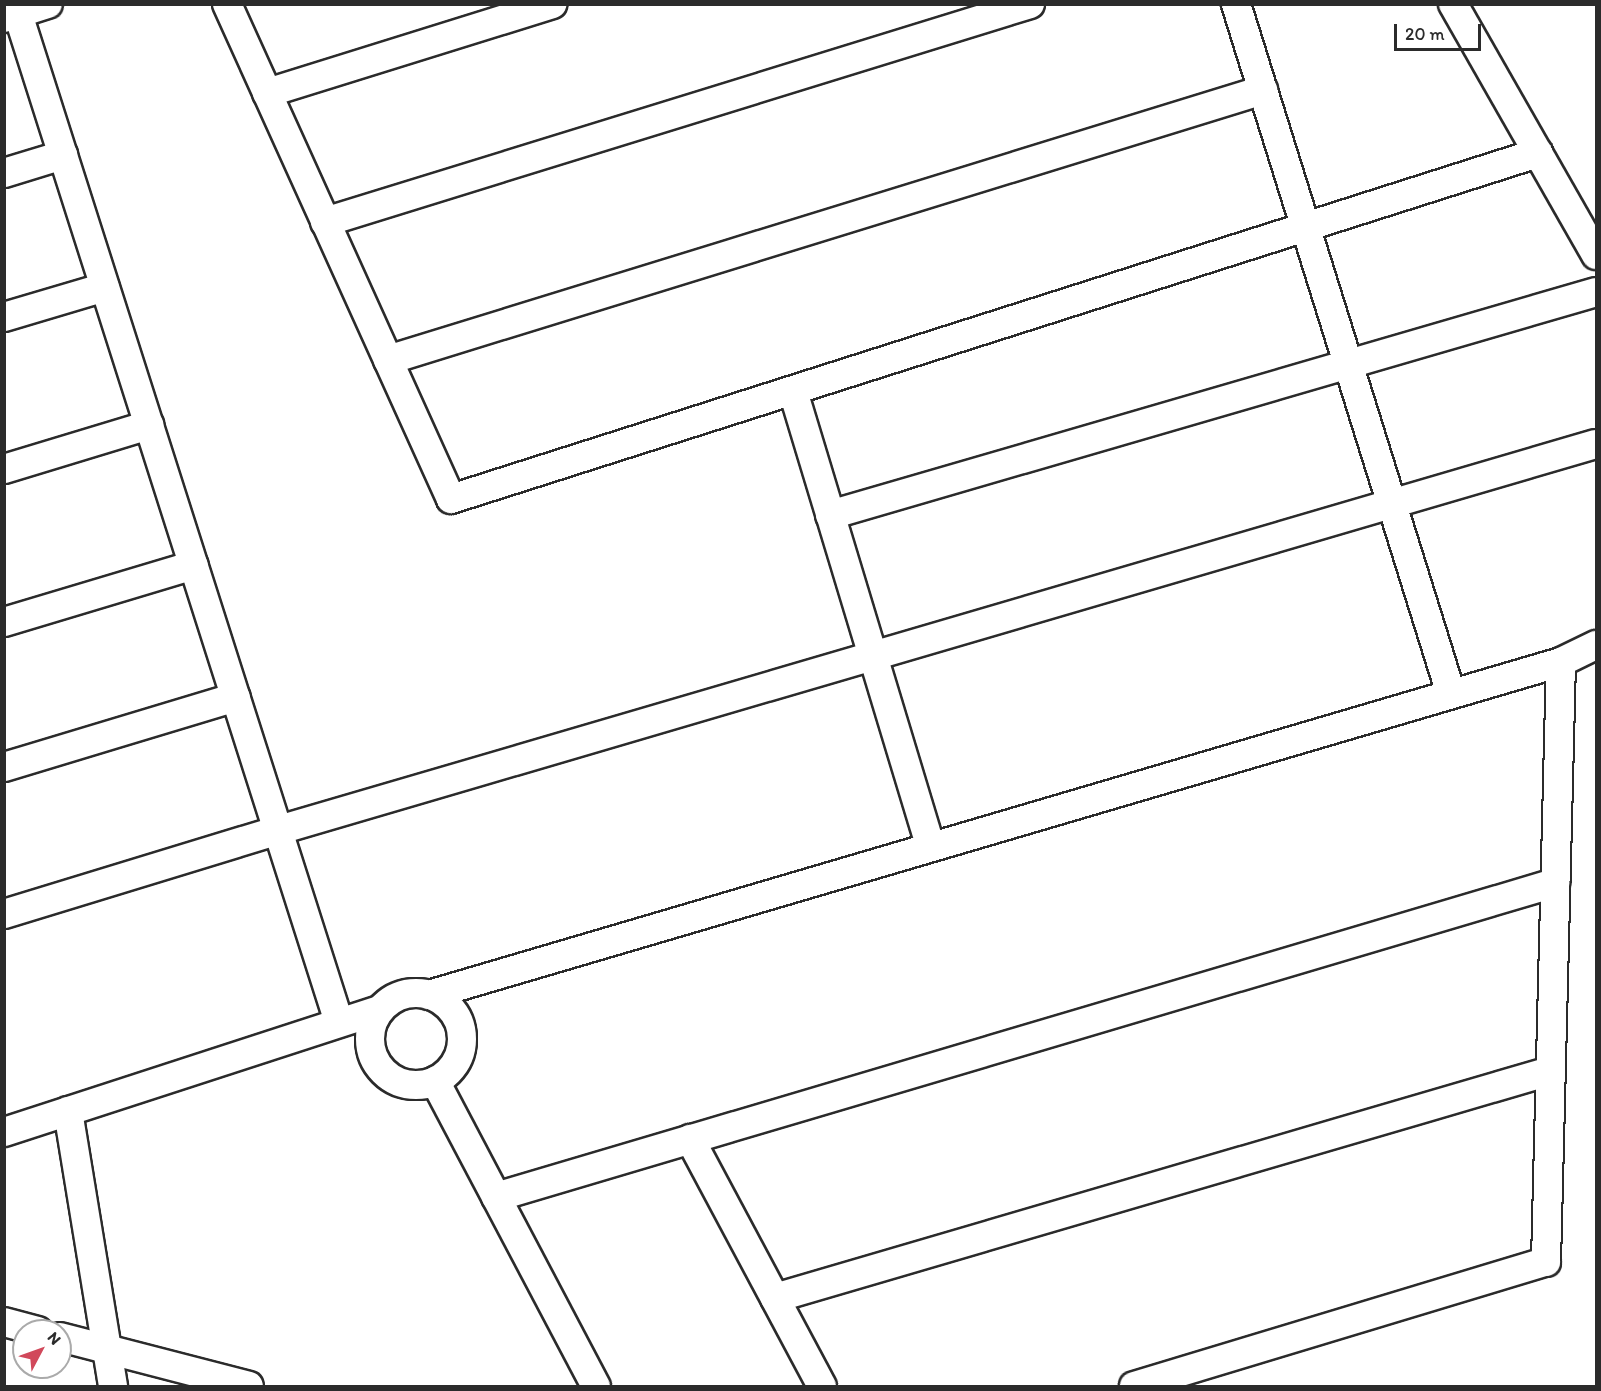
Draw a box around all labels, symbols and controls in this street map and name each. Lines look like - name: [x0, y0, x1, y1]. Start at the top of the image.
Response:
- scale bar: [1397, 12, 1484, 50]
- text: 20 m: [1405, 23, 1445, 45]
- north arrow: [12, 1319, 72, 1379]
- text: N: [44, 1328, 65, 1348]

